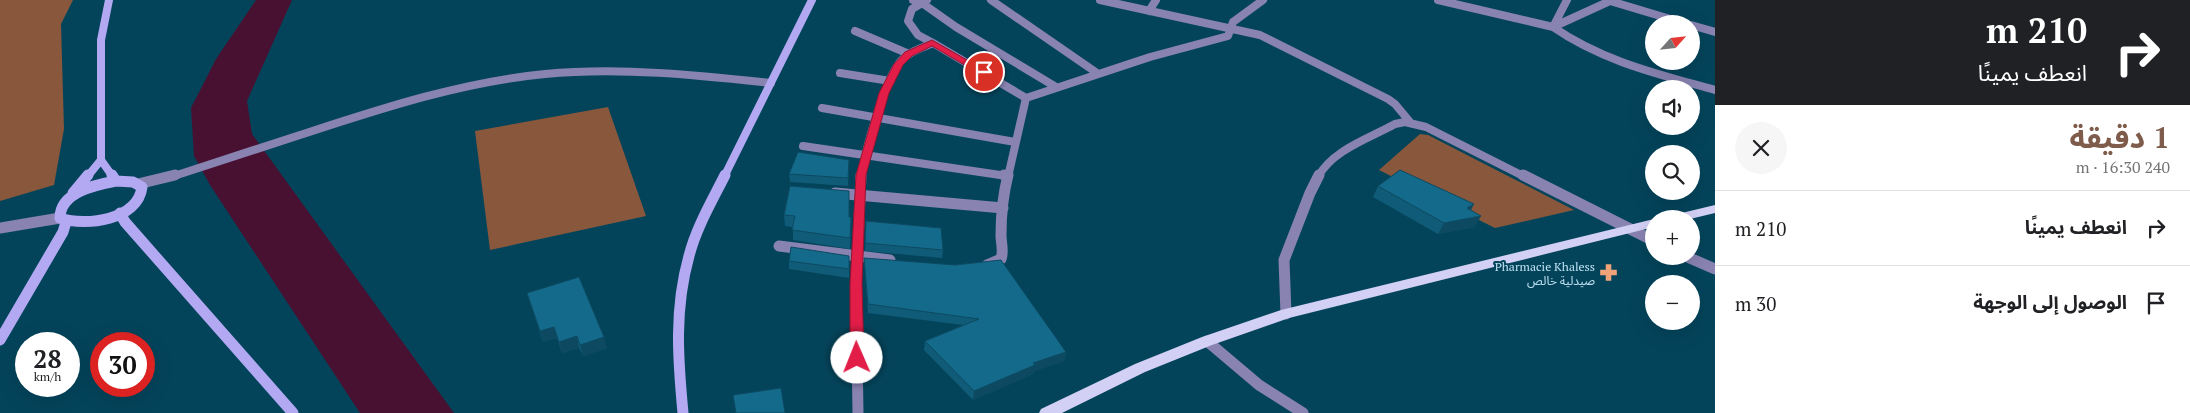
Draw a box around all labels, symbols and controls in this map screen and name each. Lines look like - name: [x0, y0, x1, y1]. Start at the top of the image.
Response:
- text: 210 m: [1986, 7, 2087, 53]
- north arrow: [1645, 15, 1700, 70]
- map controls: [1645, 15, 1700, 330]
- icon: right: [2105, 20, 2170, 85]
- pin: [963, 51, 1005, 93]
- icon: arrive: [970, 58, 998, 86]
- text: انعطف يمينًا: [1978, 58, 2087, 87]
- button: sound: [1645, 80, 1700, 135]
- text: 1 دقيقة: [2069, 117, 2170, 157]
- button: close: [1735, 122, 1787, 174]
- button: search: [1645, 145, 1700, 200]
- text: 240 m · 16:30: [2076, 156, 2170, 178]
- button: +: [1645, 210, 1700, 265]
- text: انعطف يمينًا: [2025, 214, 2127, 239]
- icon: right: [2142, 214, 2170, 242]
- text: 210 m: [1735, 216, 1786, 241]
- place label: Pharmacie Khaless صيدلية خالص: [1495, 259, 1595, 288]
- pharmacy icon: Pharmacie Khaless صيدلية خالص: [1599, 263, 1619, 283]
- button: −: [1645, 275, 1700, 330]
- text: الوصول إلى الوجهة: [1973, 289, 2127, 314]
- icon: arrive: [2142, 289, 2170, 317]
- text: 30 m: [1735, 291, 1776, 316]
- position arrow: [830, 331, 882, 383]
- speed limit sign: 30: [90, 332, 155, 397]
- text: 28: [33, 342, 62, 375]
- text: km/h: [34, 369, 61, 384]

